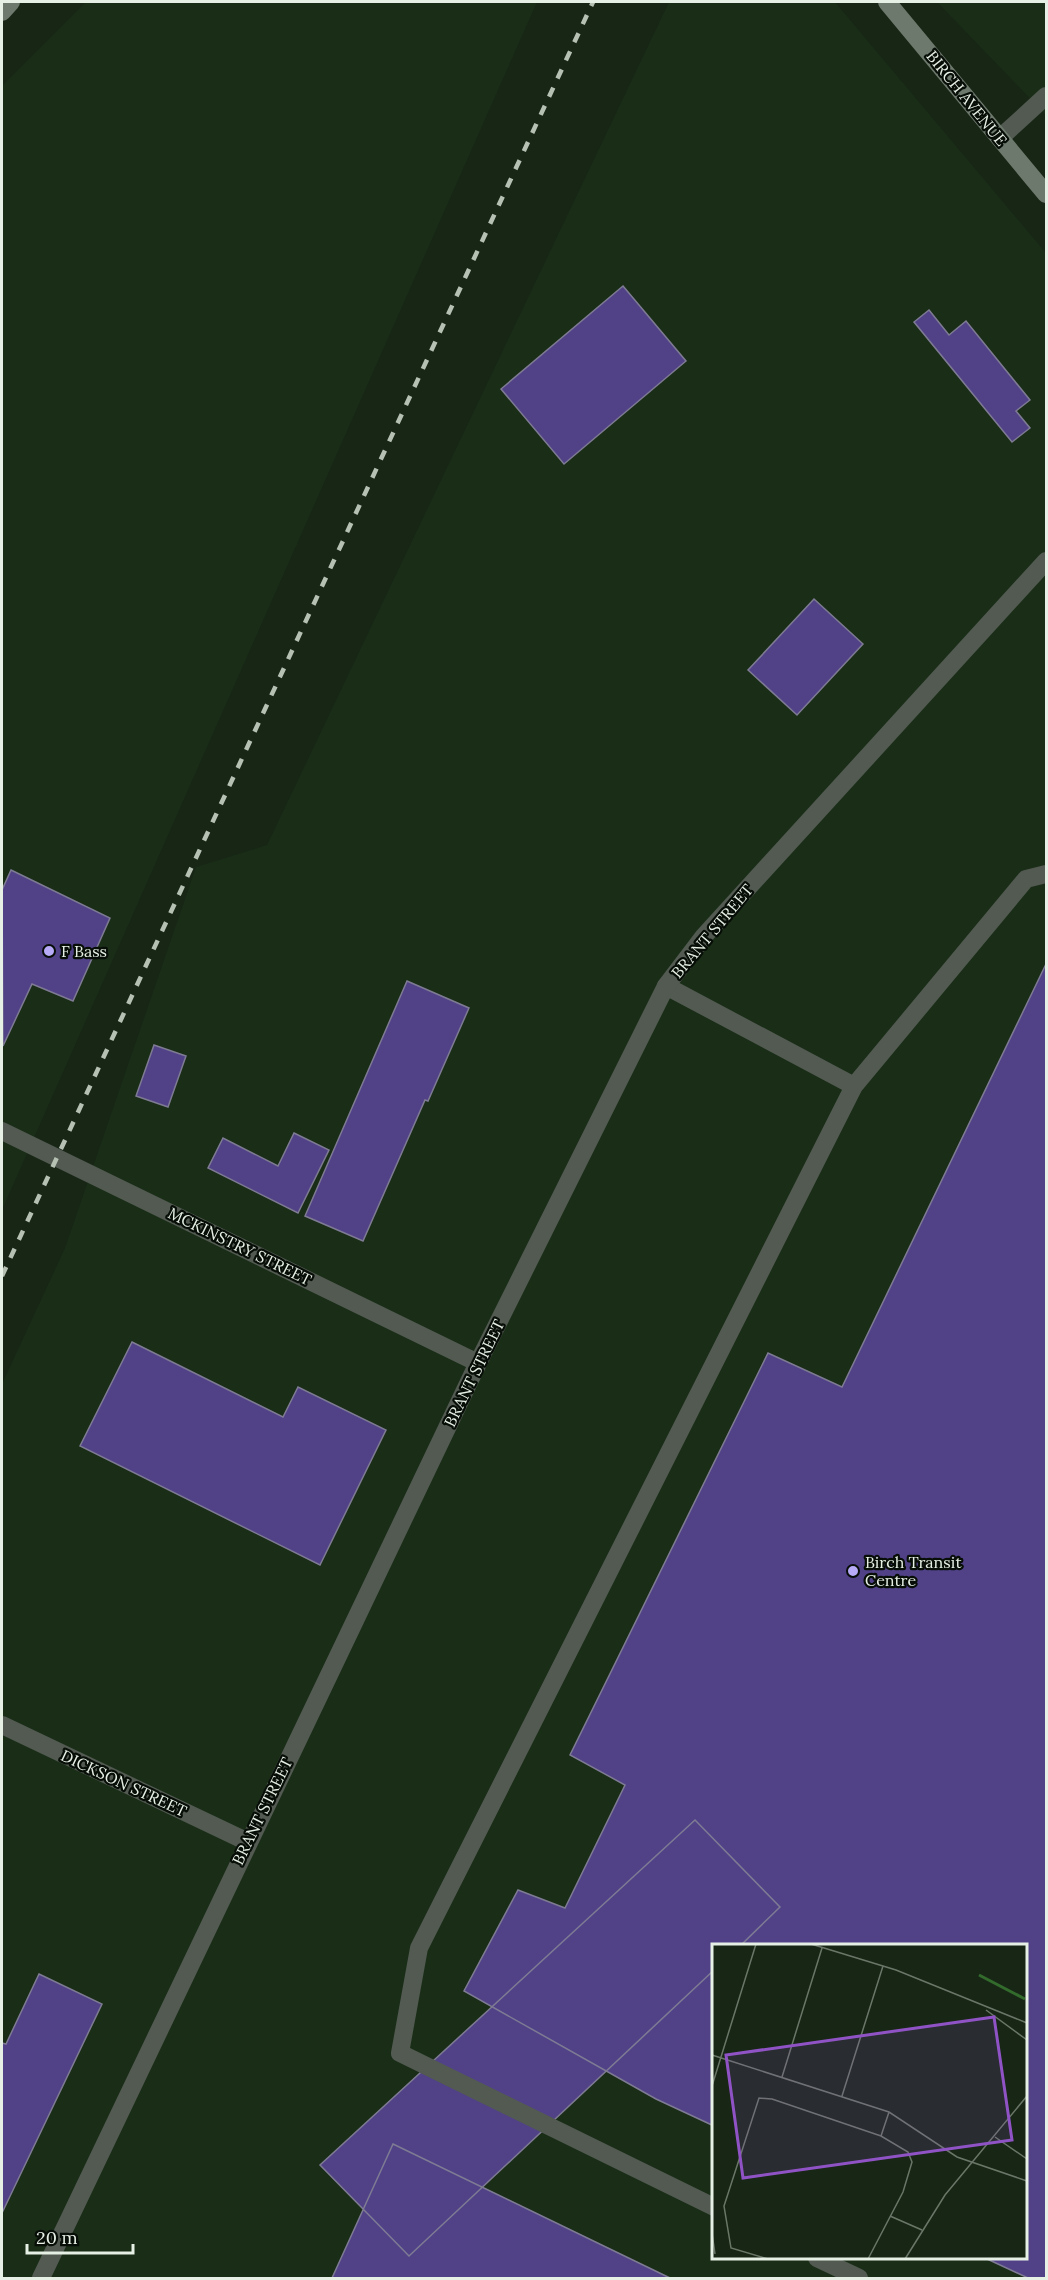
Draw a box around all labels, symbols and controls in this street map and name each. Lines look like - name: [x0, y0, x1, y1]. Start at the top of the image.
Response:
- street label: BIRCH AVENUE: [922, 46, 1012, 150]
- street label: BRANT STREET: [667, 880, 757, 982]
- place label: F Bass: [61, 941, 107, 961]
- marker: F Bass: [42, 944, 56, 958]
- street label: MCKINSTRY STREET: [165, 1203, 315, 1289]
- street label: BRANT STREET: [439, 1316, 509, 1430]
- place label: Birch Transit Centre: [865, 1552, 962, 1590]
- marker: Birch Transit Centre: [846, 1564, 860, 1578]
- street label: DICKSON STREET: [58, 1745, 190, 1821]
- street label: BRANT STREET: [227, 1754, 297, 1868]
- inset map: [712, 1944, 1027, 2259]
- scale bar: [27, 2217, 134, 2255]
- text: 20 m: [36, 2226, 78, 2249]

